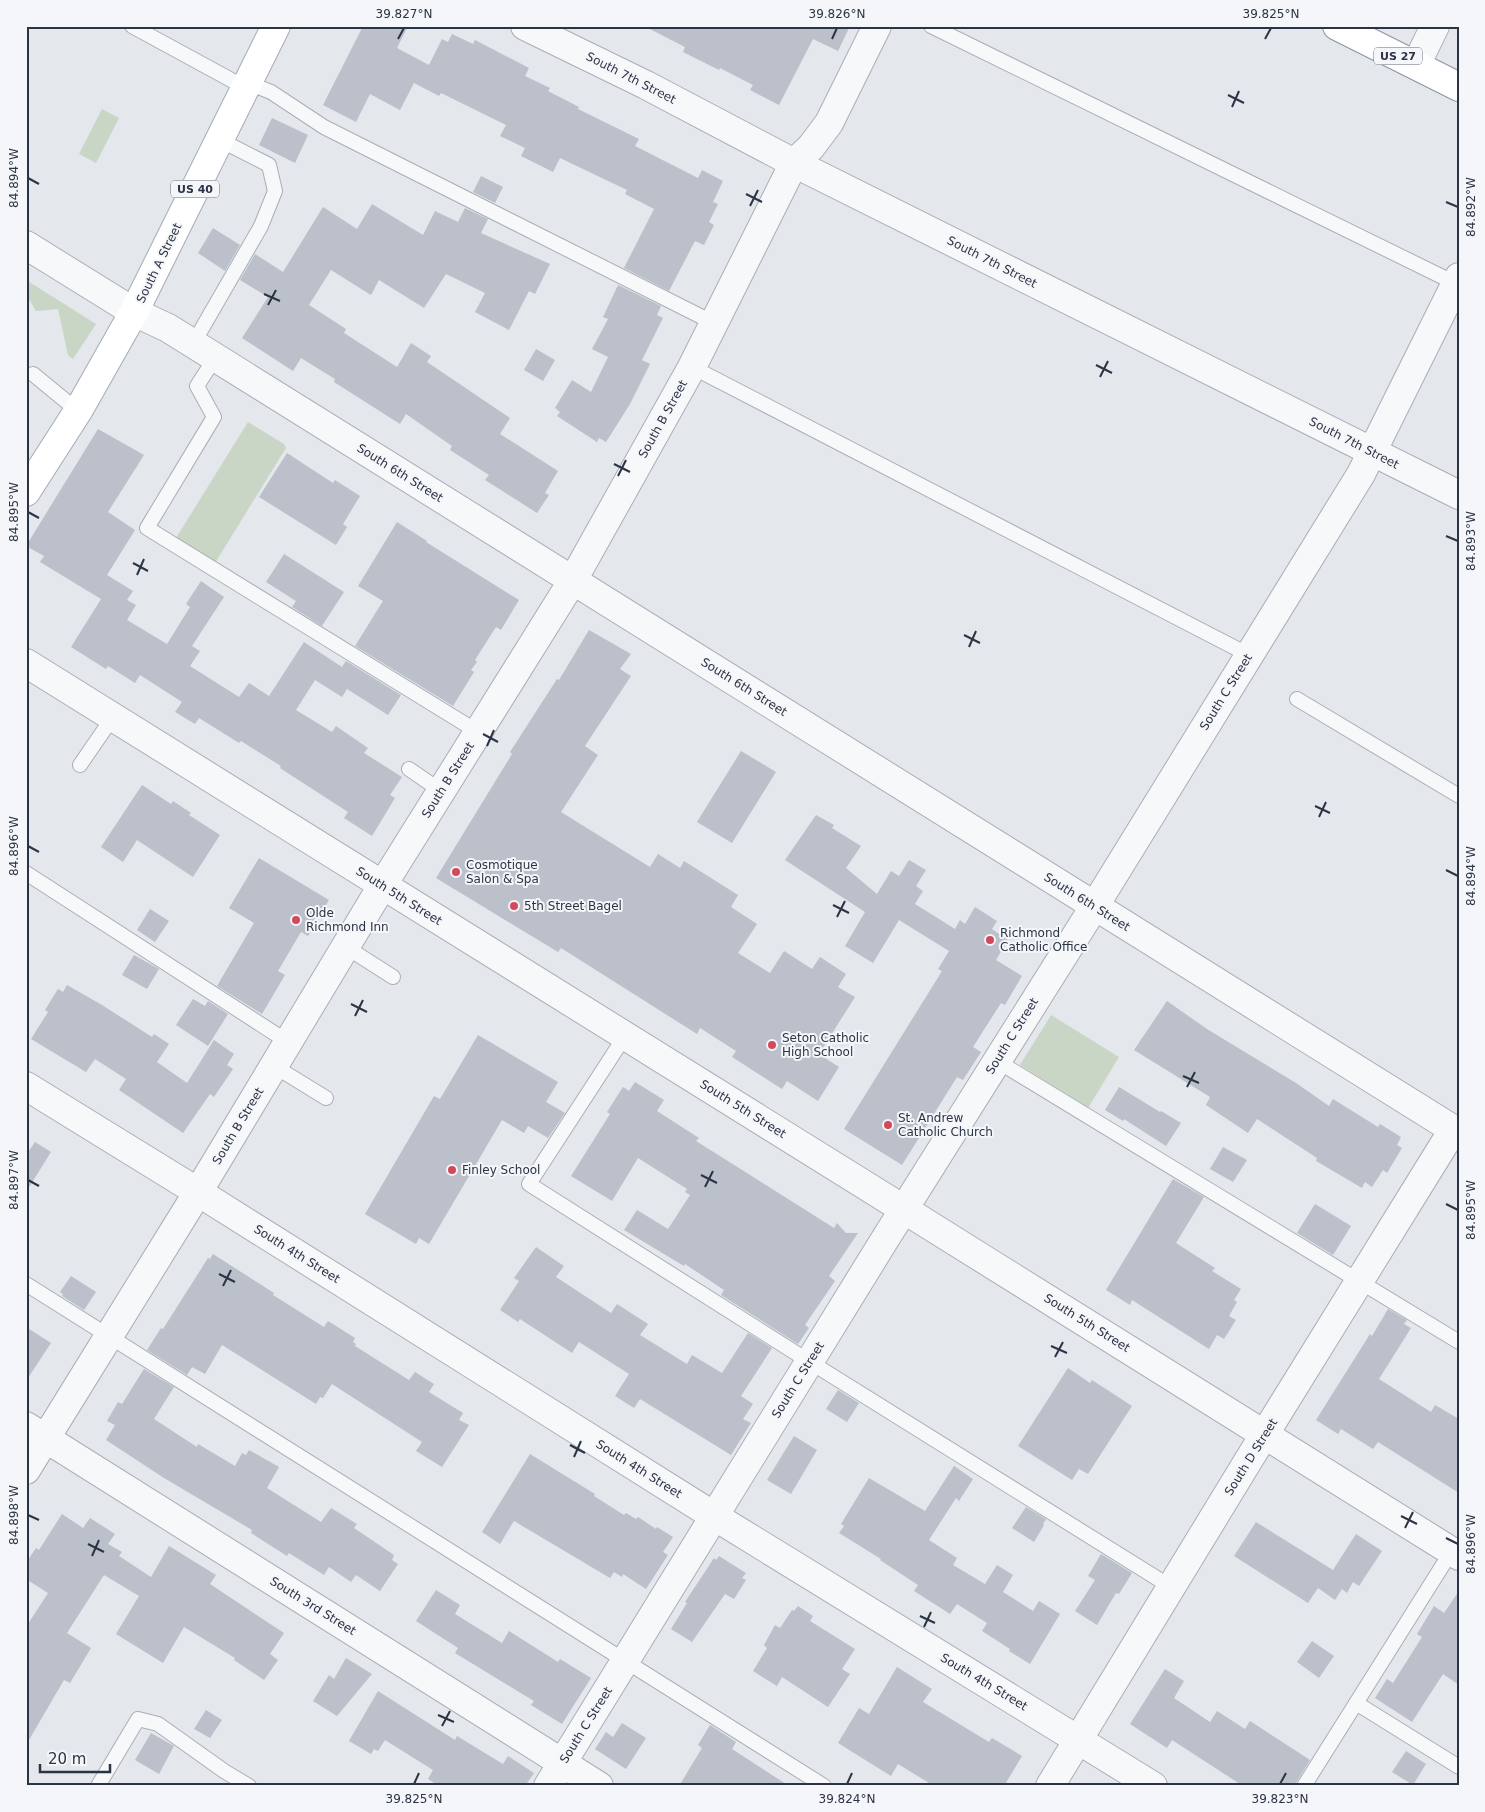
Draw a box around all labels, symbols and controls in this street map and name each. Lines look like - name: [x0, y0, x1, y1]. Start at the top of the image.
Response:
- text: 39.827°N: [376, 7, 432, 21]
- text: 39.826°N: [809, 7, 865, 21]
- text: 39.825°N: [1243, 7, 1299, 21]
- road number: US 27: [1374, 48, 1422, 64]
- street label: South 7th Street: [584, 49, 679, 107]
- text: 84.894°W: [7, 148, 21, 208]
- text: 84.892°W: [1464, 177, 1478, 237]
- road number: US 40: [171, 180, 219, 198]
- street label: South A Street: [134, 220, 185, 305]
- street label: South 7th Street: [945, 233, 1040, 291]
- street label: South B Street: [636, 377, 690, 461]
- street label: South 7th Street: [1307, 414, 1402, 472]
- street label: South 6th Street: [354, 441, 446, 505]
- text: 84.895°W: [7, 482, 21, 542]
- text: 84.893°W: [1464, 511, 1478, 571]
- street label: South C Street: [1197, 651, 1255, 733]
- street label: South 6th Street: [698, 655, 790, 719]
- street label: South B Street: [419, 739, 477, 821]
- text: 84.896°W: [7, 816, 21, 876]
- text: 84.894°W: [1464, 846, 1478, 906]
- place label: Cosmotique Salon & Spa: [466, 858, 539, 886]
- street label: South 5th Street: [353, 864, 445, 928]
- marker: Cosmotique Salon & Spa: [450, 866, 462, 878]
- street label: South 6th Street: [1041, 870, 1133, 934]
- place label: 5th Street Bagel: [524, 899, 622, 913]
- marker: 5th Street Bagel: [508, 900, 520, 912]
- place label: Olde Richmond Inn: [306, 906, 389, 934]
- marker: Olde Richmond Inn: [290, 914, 302, 926]
- place label: Richmond Catholic Office: [1000, 926, 1088, 954]
- marker: Richmond Catholic Office: [984, 934, 996, 946]
- street label: South C Street: [983, 995, 1041, 1077]
- place label: Seton Catholic High School: [782, 1031, 869, 1059]
- marker: Seton Catholic High School: [766, 1039, 778, 1051]
- street label: South 5th Street: [697, 1077, 789, 1141]
- street label: South B Street: [210, 1085, 267, 1167]
- place label: St. Andrew Catholic Church: [898, 1111, 993, 1139]
- marker: St. Andrew Catholic Church: [882, 1119, 894, 1131]
- text: 84.897°W: [7, 1150, 21, 1210]
- place label: Finley School: [462, 1163, 540, 1177]
- marker: Finley School: [446, 1164, 458, 1176]
- text: 84.895°W: [1464, 1180, 1478, 1240]
- street label: South 4th Street: [251, 1222, 343, 1286]
- street label: South 5th Street: [1041, 1291, 1133, 1355]
- street label: South C Street: [769, 1339, 827, 1421]
- street label: South D Street: [1222, 1416, 1280, 1498]
- street label: South 4th Street: [593, 1437, 685, 1501]
- text: 84.898°W: [7, 1485, 21, 1545]
- text: 84.896°W: [1464, 1514, 1478, 1574]
- street label: South 3rd Street: [267, 1574, 359, 1638]
- street label: South 4th Street: [938, 1651, 1030, 1714]
- street label: South C Street: [557, 1684, 615, 1766]
- scale bar: [40, 1742, 110, 1774]
- text: 20 m: [48, 1750, 86, 1768]
- text: 39.825°N: [386, 1792, 442, 1806]
- text: 39.824°N: [819, 1792, 875, 1806]
- text: 39.823°N: [1252, 1792, 1308, 1806]

